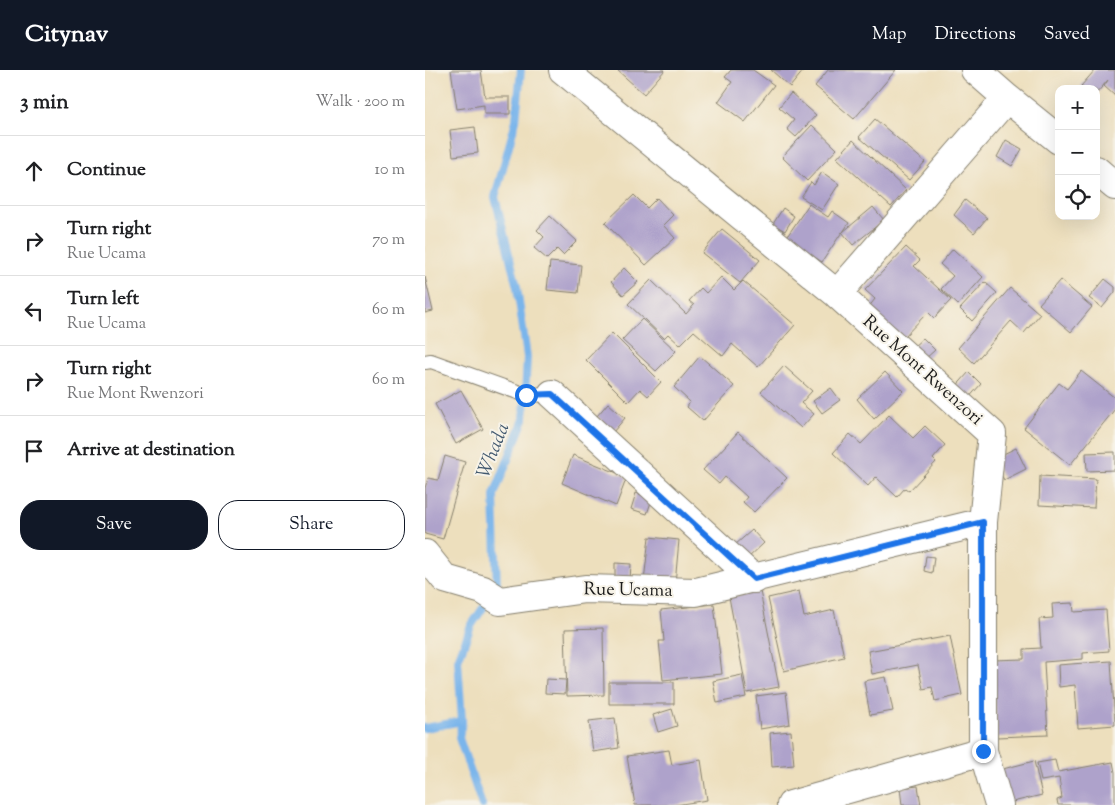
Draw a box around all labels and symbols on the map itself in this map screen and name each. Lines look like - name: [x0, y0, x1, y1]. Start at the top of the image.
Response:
- street label: Rue Mont Rwenzori: [856, 310, 988, 432]
- route start: [515, 384, 538, 407]
- water label: Whada: [471, 419, 517, 483]
- street label: Rue Ucama: [583, 577, 673, 605]
- route end: [972, 740, 995, 763]

